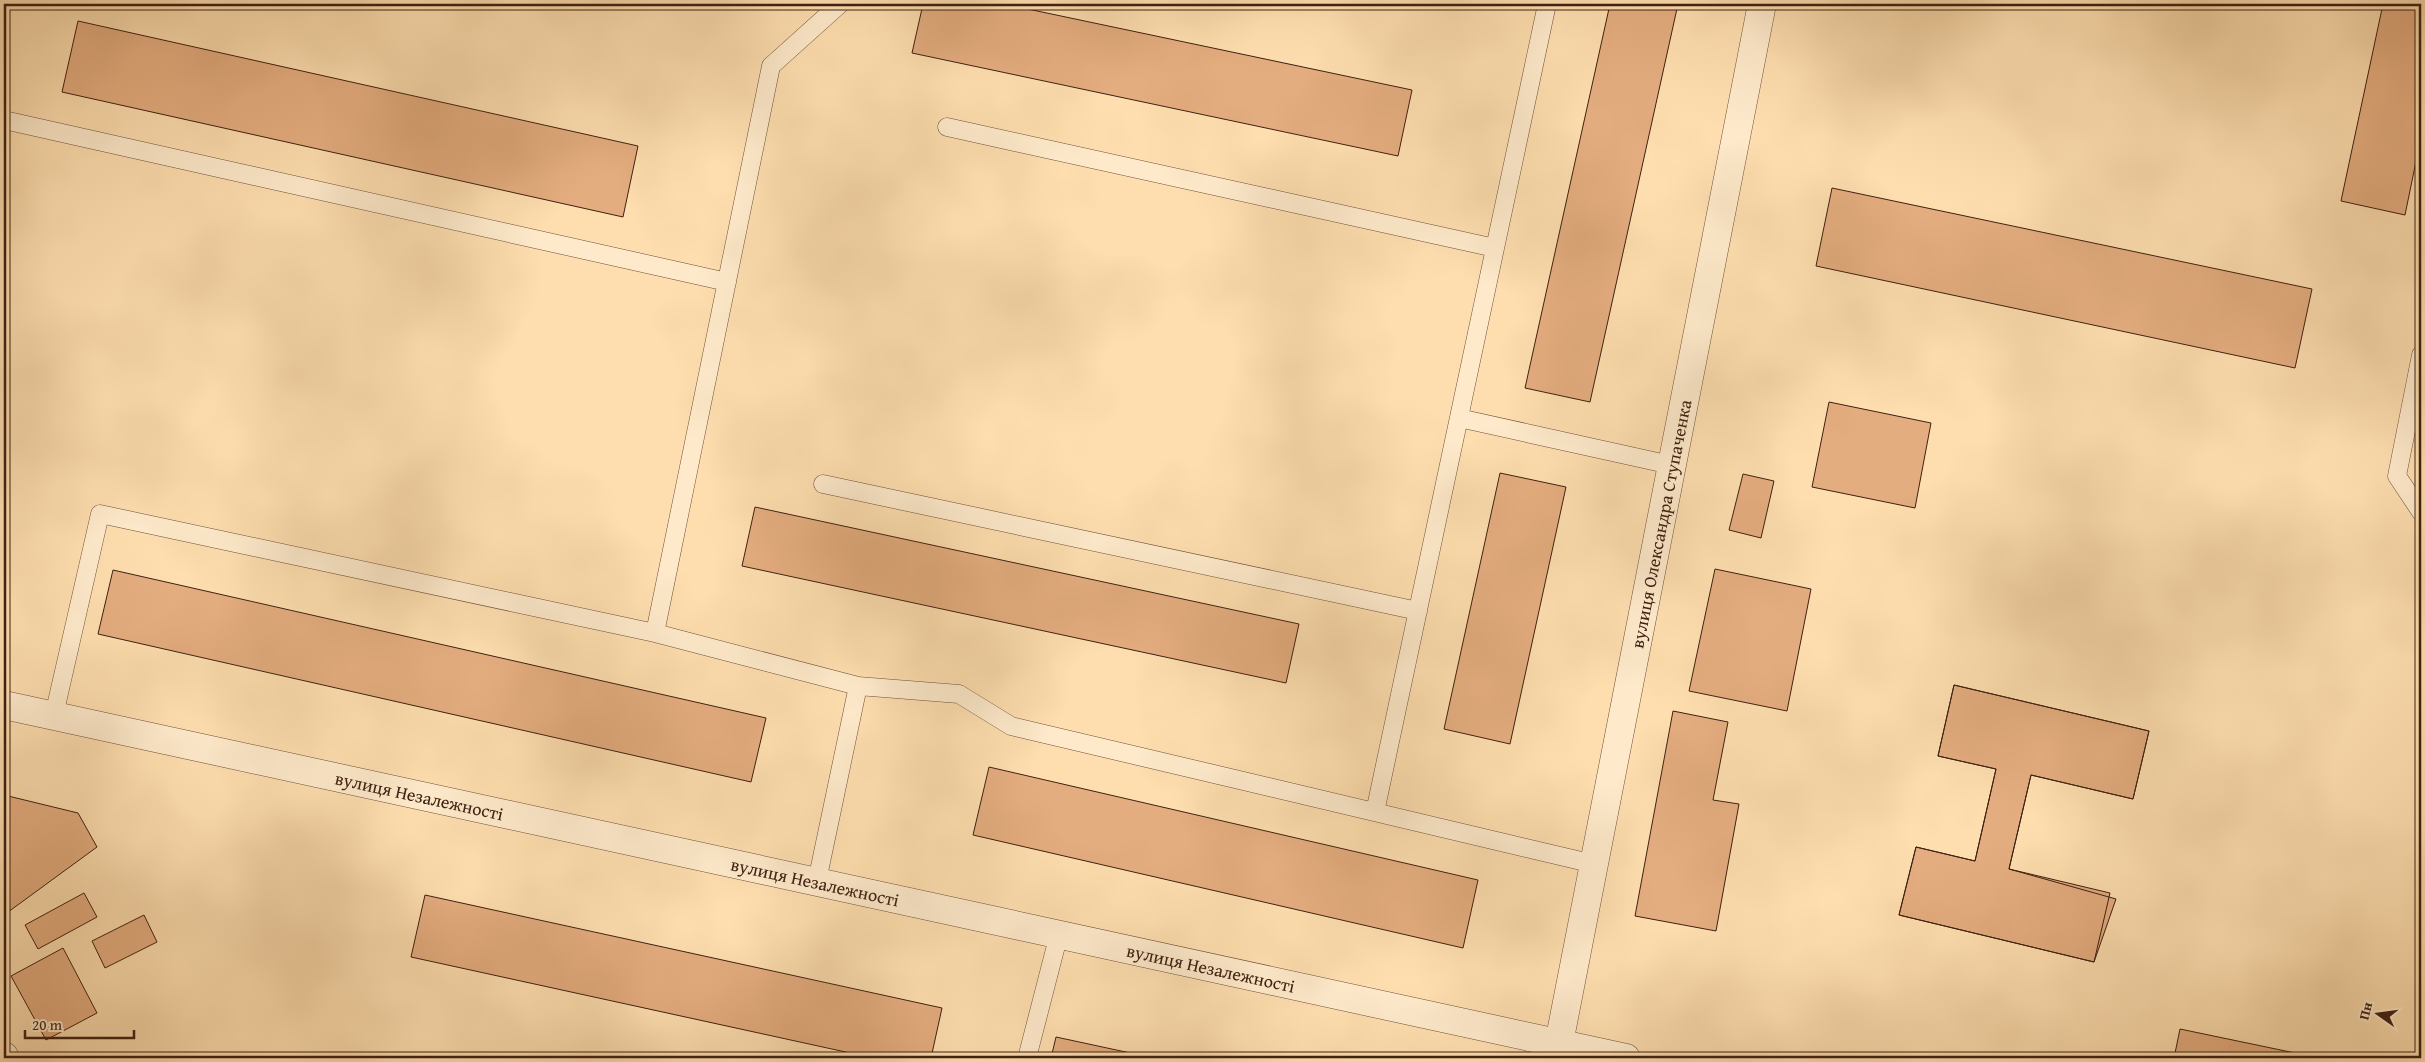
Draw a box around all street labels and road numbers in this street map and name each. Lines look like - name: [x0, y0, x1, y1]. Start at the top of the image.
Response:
- street label: вулиця Олександра Ступаченка: [1623, 397, 1698, 650]
- street label: вулиця Незалежності: [333, 764, 506, 827]
- street label: вулиця Незалежності: [728, 850, 902, 913]
- street label: вулиця Незалежності: [1124, 936, 1297, 999]

